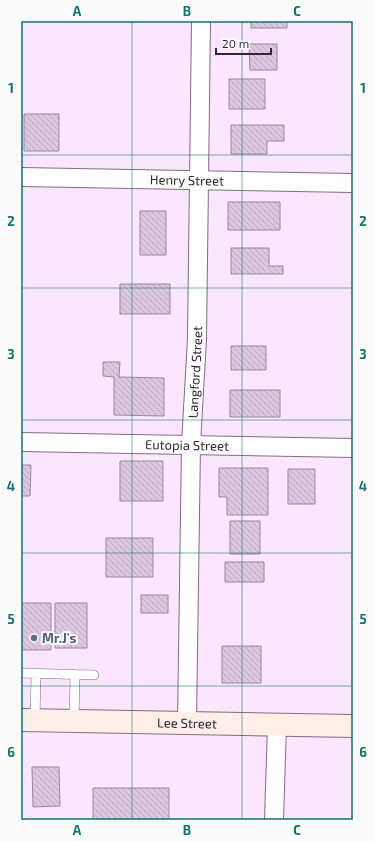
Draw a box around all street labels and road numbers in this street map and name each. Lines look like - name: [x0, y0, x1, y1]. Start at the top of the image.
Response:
- street label: Henry Street: [150, 171, 224, 189]
- street label: Langford Street: [184, 326, 205, 419]
- street label: Eutopia Street: [145, 436, 229, 454]
- street label: Lee Street: [157, 714, 217, 732]

